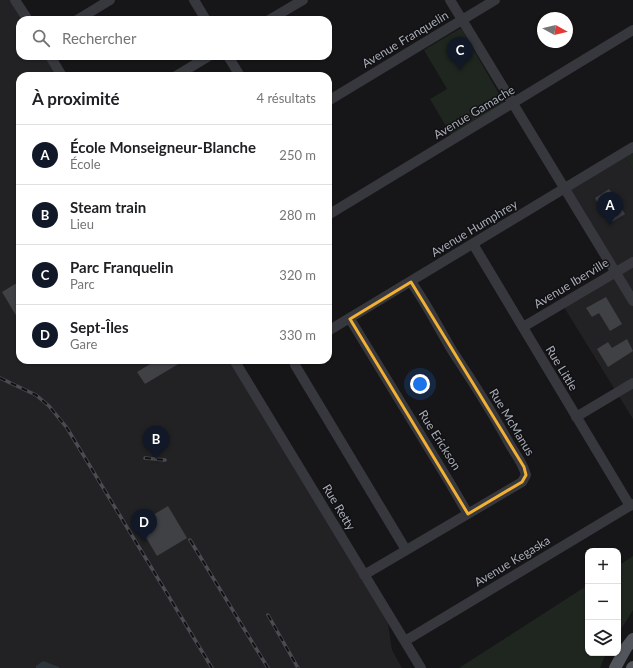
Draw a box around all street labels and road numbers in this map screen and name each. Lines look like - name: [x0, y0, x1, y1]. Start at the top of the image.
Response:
- street label: Avenue Franquelin: [359, 7, 451, 71]
- street label: Avenue Gamache: [431, 82, 517, 142]
- street label: Avenue Humphrey: [428, 196, 521, 260]
- street label: Avenue Iberville: [531, 255, 611, 311]
- street label: Rue Little: [543, 343, 581, 393]
- street label: Rue McManus: [486, 386, 538, 458]
- street label: Rue Erickson: [416, 407, 464, 473]
- street label: Rue Retty: [319, 481, 359, 533]
- street label: Avenue Kegaska: [471, 532, 553, 590]

